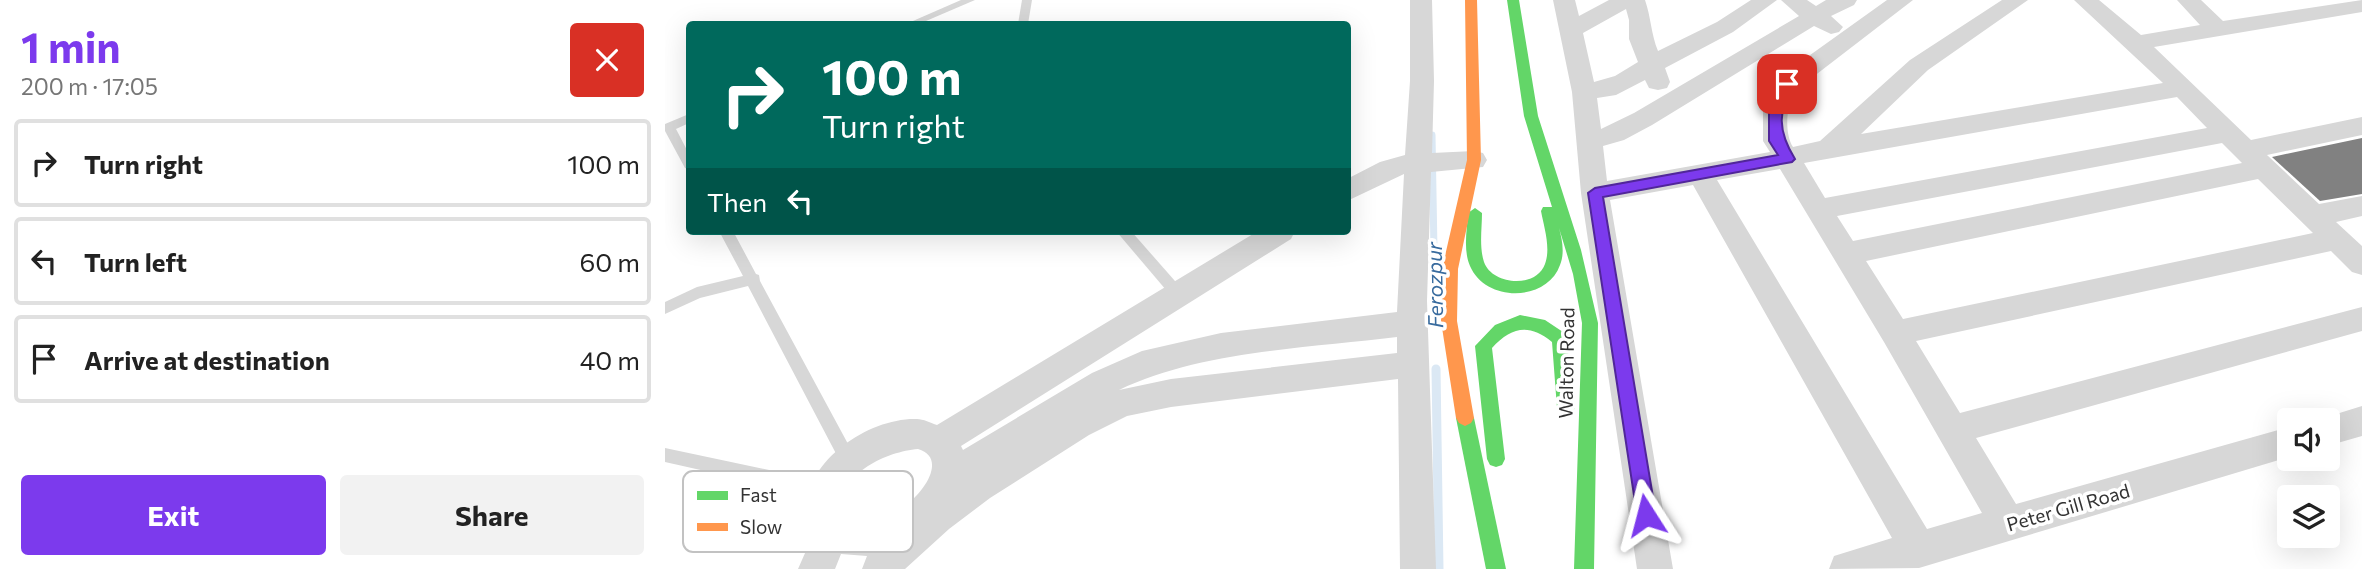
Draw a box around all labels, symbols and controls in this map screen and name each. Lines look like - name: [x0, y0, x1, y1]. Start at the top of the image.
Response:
- text: 1 min: [21, 20, 121, 72]
- button: close: [570, 23, 644, 97]
- text: 100 m: [822, 45, 961, 105]
- icon: right: [707, 49, 798, 140]
- pin: [1757, 54, 1817, 114]
- icon: arrive: [1768, 65, 1806, 103]
- text: 200 m · 17:05: [21, 72, 158, 100]
- text: Turn right: [822, 105, 965, 145]
- icon: right: [25, 144, 63, 182]
- text: Turn right: [84, 148, 203, 179]
- text: 100 m: [567, 148, 640, 179]
- icon: left: [781, 182, 819, 220]
- text: Then: [707, 186, 767, 217]
- water label: Ferozpur: [1421, 241, 1447, 328]
- icon: left: [25, 242, 63, 280]
- text: Turn left: [84, 246, 187, 277]
- text: 60 m: [580, 246, 640, 277]
- street label: Walton Road: [1554, 307, 1578, 419]
- icon: arrive: [25, 340, 63, 378]
- text: Arrive at destination: [84, 344, 330, 375]
- text: 40 m: [580, 344, 640, 375]
- map controls: [2277, 408, 2340, 548]
- button: sound: [2277, 408, 2340, 471]
- legend: [683, 471, 913, 552]
- button: Exit: [21, 475, 326, 555]
- button: Share: [340, 475, 644, 555]
- position arrow: [1609, 478, 1683, 552]
- street label: Peter Gill Road: [2004, 478, 2132, 536]
- text: Fast: [740, 483, 777, 506]
- button: layers: [2277, 485, 2340, 548]
- text: Slow: [740, 515, 782, 538]

